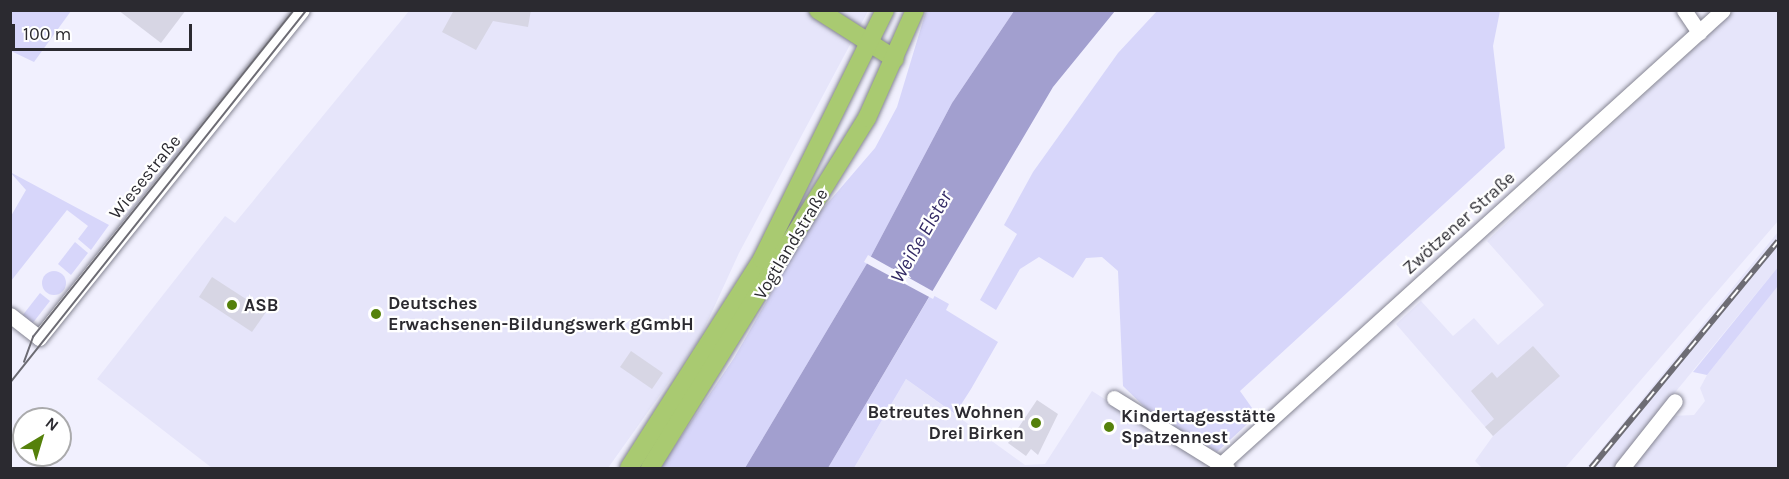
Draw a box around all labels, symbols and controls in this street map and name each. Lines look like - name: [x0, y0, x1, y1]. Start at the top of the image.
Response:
- scale bar: [15, 12, 195, 50]
- text: 100 m: [23, 23, 71, 45]
- street label: Wiesestraße: [104, 130, 186, 224]
- street label: Zwötzener Straße: [1399, 167, 1519, 279]
- street label: Vogtlandstraße: [749, 185, 833, 303]
- water label: Weiße Elster: [885, 187, 957, 287]
- place label: Deutsches Erwachsenen-Bildungswerk gGmbH: [388, 293, 694, 336]
- place label: ASB: [244, 294, 278, 316]
- marker: ASB: [225, 298, 239, 312]
- marker: Deutsches Erwachsenen-Bildungswerk gGmbH: [369, 307, 383, 321]
- place label: Betreutes Wohnen Drei Birken: [867, 402, 1024, 444]
- place label: Kindertagesstätte Spatzennest: [1121, 406, 1276, 448]
- north arrow: [12, 407, 72, 467]
- text: N: [42, 413, 63, 435]
- marker: Betreutes Wohnen Drei Birken: [1029, 416, 1043, 430]
- marker: Kindertagesstätte Spatzennest: [1102, 420, 1116, 434]

